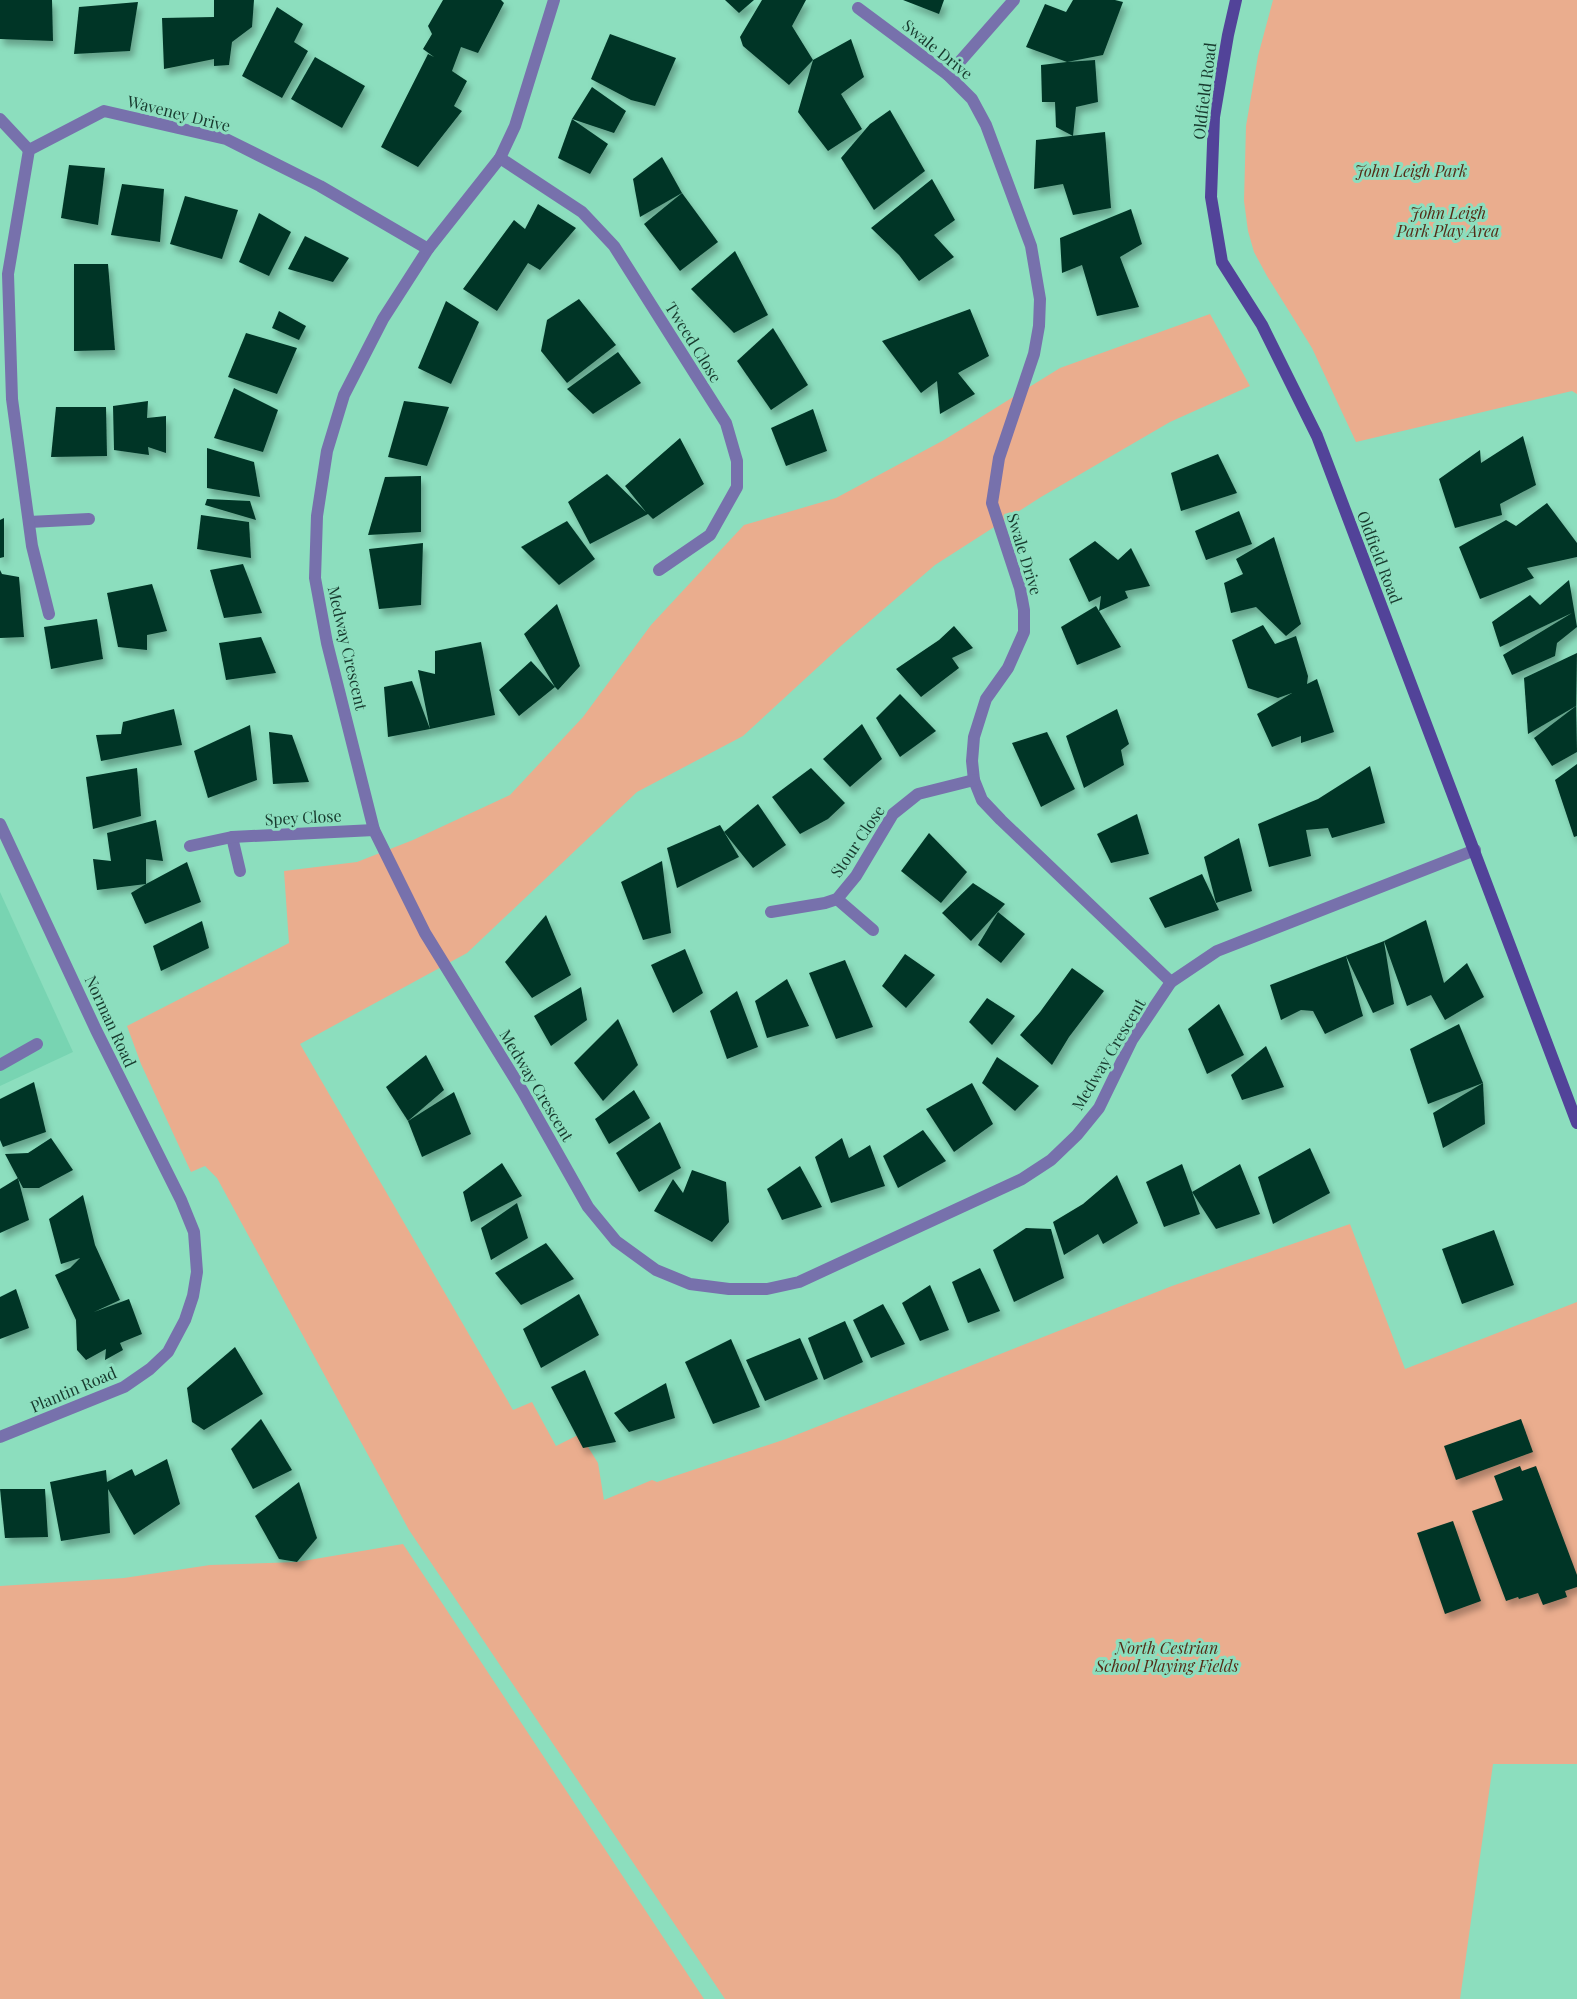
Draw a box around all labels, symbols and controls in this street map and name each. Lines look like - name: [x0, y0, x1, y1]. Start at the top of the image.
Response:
- street label: Swale Drive: [899, 14, 977, 84]
- street label: Oldfield Road: [1188, 41, 1220, 141]
- street label: Waveney Drive: [124, 90, 233, 136]
- park label: John Leigh Park: [1355, 160, 1467, 181]
- park label: John Leigh Park Play Area: [1396, 202, 1499, 241]
- street label: Tweed Close: [661, 298, 727, 386]
- street label: Oldfield Road: [1353, 508, 1407, 606]
- street label: Swale Drive: [1003, 511, 1047, 597]
- street label: Medway Crescent: [323, 584, 373, 713]
- street label: Stour Close: [825, 801, 889, 881]
- street label: Spey Close: [264, 805, 342, 829]
- street label: Norman Road: [81, 972, 141, 1070]
- street label: Medway Crescent: [1066, 994, 1150, 1114]
- street label: Medway Crescent: [495, 1025, 579, 1145]
- street label: Plantin Road: [27, 1361, 119, 1417]
- park label: North Cestrian School Playing Fields: [1094, 1637, 1239, 1676]

